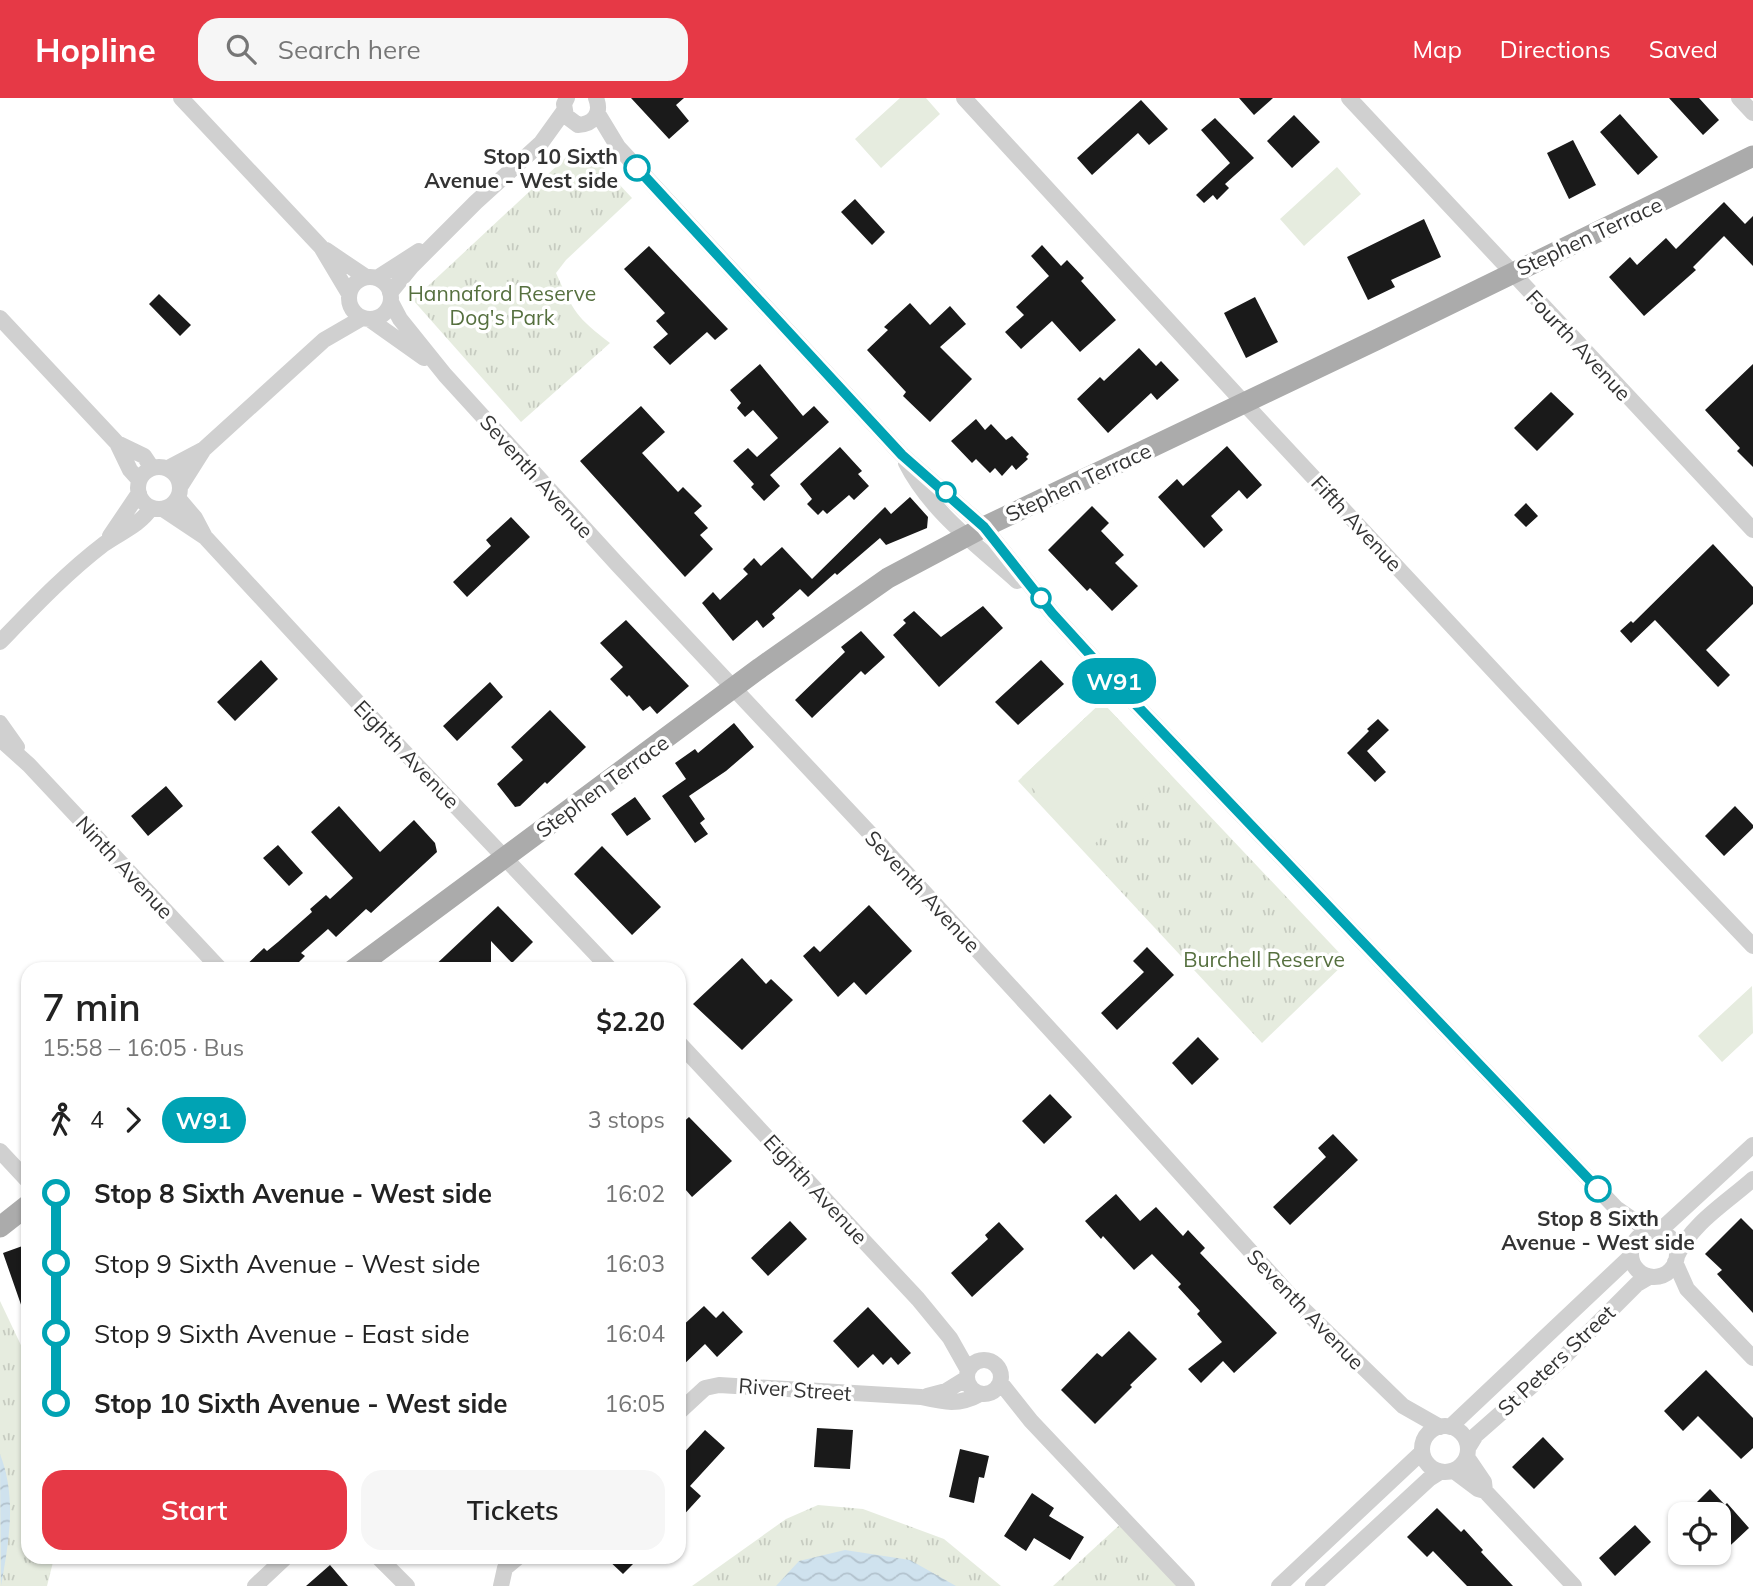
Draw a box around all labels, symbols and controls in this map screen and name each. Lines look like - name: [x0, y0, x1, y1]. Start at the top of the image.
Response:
- search box: [198, 18, 688, 81]
- text: Hopline: [35, 29, 156, 70]
- icon: search: [222, 30, 260, 68]
- text: Search here: [278, 33, 421, 66]
- text: Map: [1412, 34, 1462, 64]
- text: Directions: [1500, 34, 1611, 64]
- text: Saved: [1649, 34, 1718, 64]
- place label: Stop 10 Sixth Avenue - West side: [424, 143, 618, 193]
- marker: Stop 10 Sixth Avenue - West side: [624, 155, 650, 181]
- street label: Stephen Terrace: [1512, 191, 1666, 281]
- park label: Hannaford Reserve Dog's Park: [408, 280, 596, 330]
- street label: Fourth Avenue: [1521, 284, 1637, 406]
- street label: Seventh Avenue: [475, 409, 599, 543]
- street label: Stephen Terrace: [1001, 437, 1155, 527]
- street label: Fifth Avenue: [1306, 470, 1408, 576]
- unlabelled marker: [936, 482, 956, 502]
- unlabelled marker: [1031, 588, 1051, 608]
- line badge: W91: [1074, 658, 1154, 704]
- text: W91: [1086, 666, 1142, 696]
- street label: Eighth Avenue: [349, 694, 465, 814]
- street label: Stephen Terrace: [531, 729, 673, 843]
- street label: Ninth Avenue: [71, 810, 179, 924]
- street label: Seventh Avenue: [860, 825, 986, 957]
- park label: Burchell Reserve: [1183, 946, 1345, 972]
- text: 7 min: [42, 983, 141, 1031]
- text: $2.20: [596, 1005, 665, 1038]
- text: 15:58 – 16:05 · Bus: [42, 1033, 244, 1062]
- icon: walk: [42, 1101, 80, 1139]
- icon: forward: [114, 1101, 152, 1139]
- text: 4: [90, 1105, 104, 1134]
- text: W91: [176, 1105, 232, 1135]
- text: 3 stops: [588, 1105, 665, 1134]
- street label: Eighth Avenue: [759, 1129, 873, 1249]
- marker: Stop 8 Sixth Avenue - West side: [1585, 1176, 1611, 1202]
- text: Stop 8 Sixth Avenue - West side: [94, 1177, 492, 1210]
- text: 16:02: [605, 1179, 665, 1208]
- place label: Stop 8 Sixth Avenue - West side: [1501, 1205, 1695, 1255]
- street label: Seventh Avenue: [1242, 1243, 1370, 1375]
- text: Stop 9 Sixth Avenue - West side: [94, 1247, 480, 1280]
- text: 16:03: [605, 1249, 665, 1278]
- street label: St Peters Street: [1492, 1299, 1620, 1421]
- text: Stop 9 Sixth Avenue - East side: [94, 1317, 470, 1350]
- text: 16:04: [605, 1319, 665, 1348]
- street label: River Street: [738, 1372, 852, 1406]
- text: Stop 10 Sixth Avenue - West side: [94, 1387, 508, 1420]
- text: 16:05: [605, 1389, 665, 1418]
- button: Start: [42, 1470, 347, 1550]
- button: Tickets: [361, 1470, 665, 1550]
- map controls: [1668, 1502, 1731, 1565]
- button: locate: [1668, 1502, 1731, 1565]

